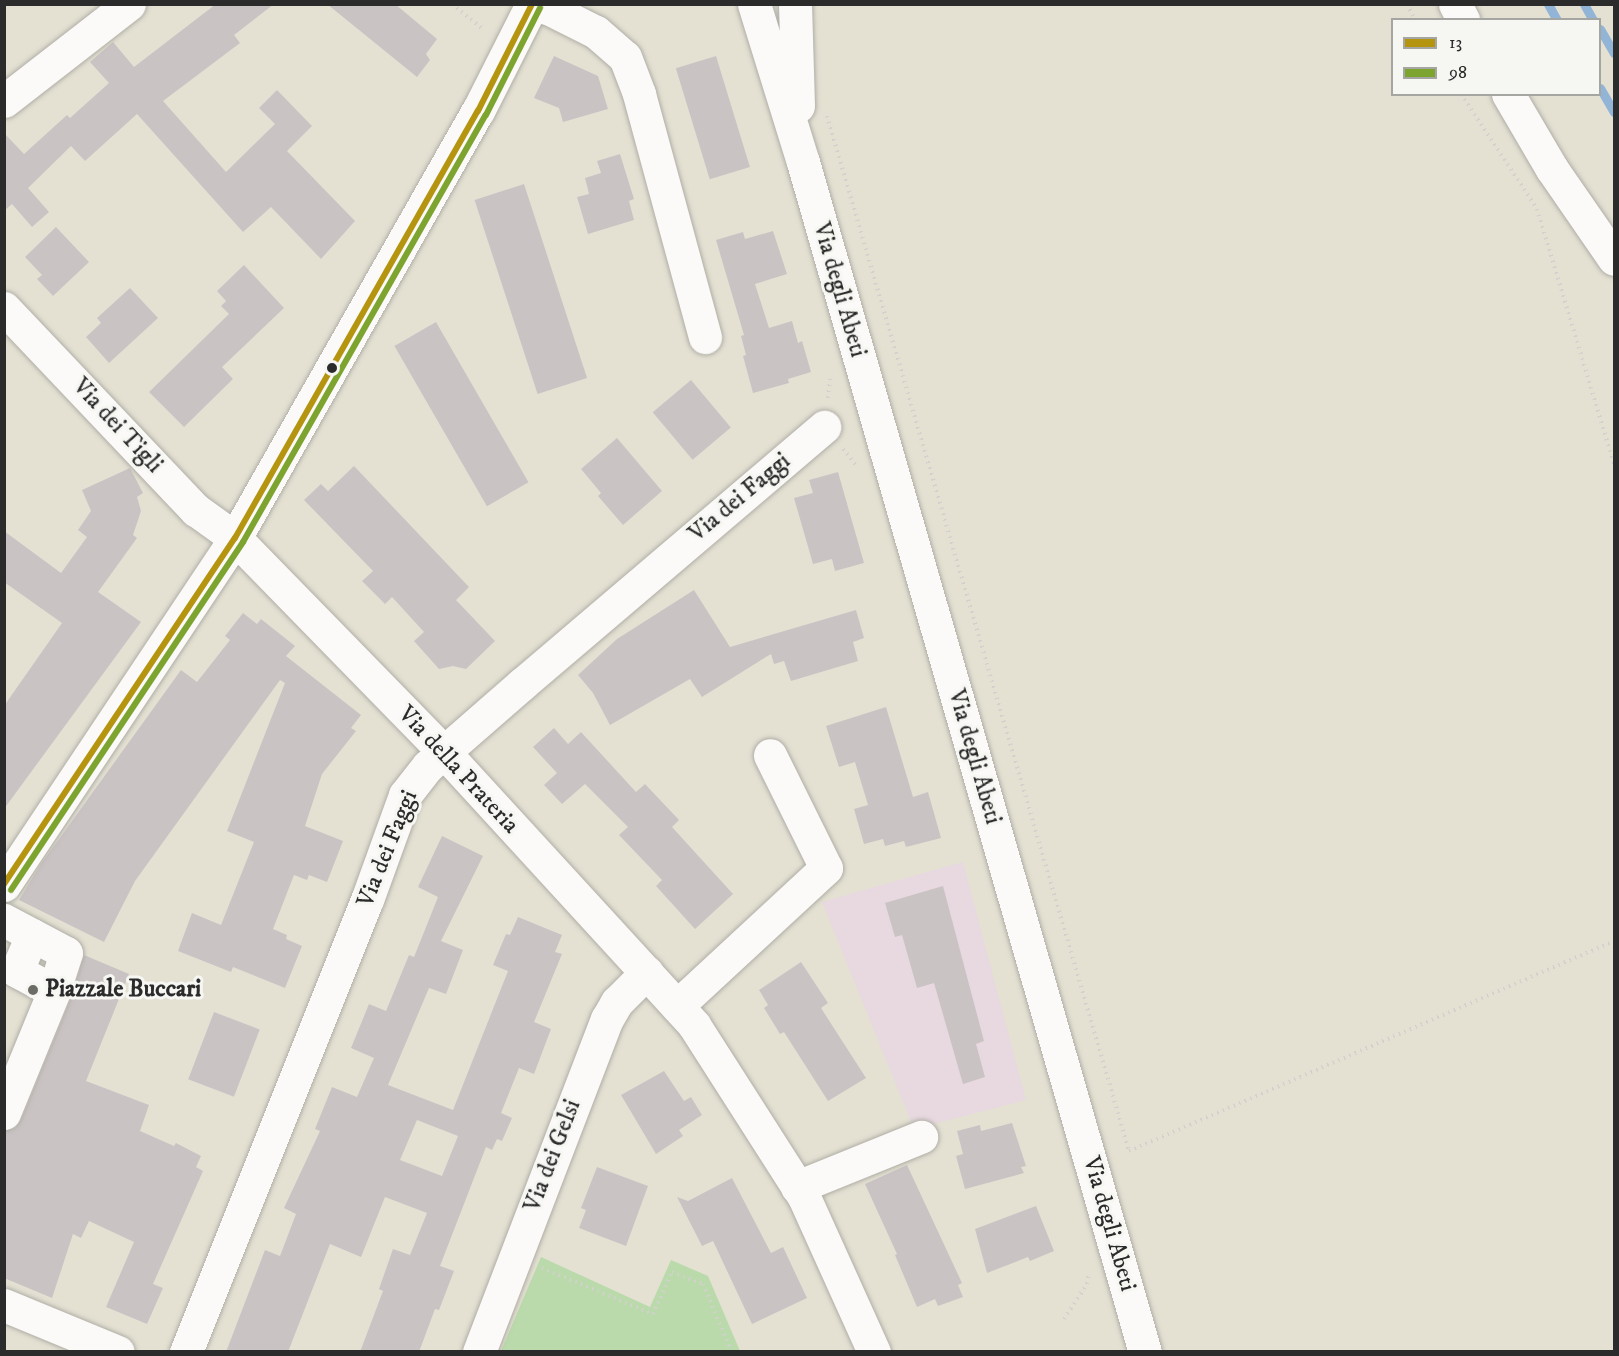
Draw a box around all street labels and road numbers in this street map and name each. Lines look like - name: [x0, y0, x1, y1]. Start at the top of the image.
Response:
- street label: Via degli Abeti: [806, 219, 872, 361]
- street label: Via dei Tigli: [66, 373, 168, 479]
- street label: Via dei Faggi: [683, 447, 797, 549]
- street label: Via degli Abeti: [941, 686, 1007, 828]
- street label: Via della Prateria: [391, 700, 525, 840]
- street label: Via dei Faggi: [352, 786, 424, 912]
- street label: Via dei Gelsi: [518, 1096, 588, 1216]
- street label: Via degli Abeti: [1076, 1153, 1142, 1295]

